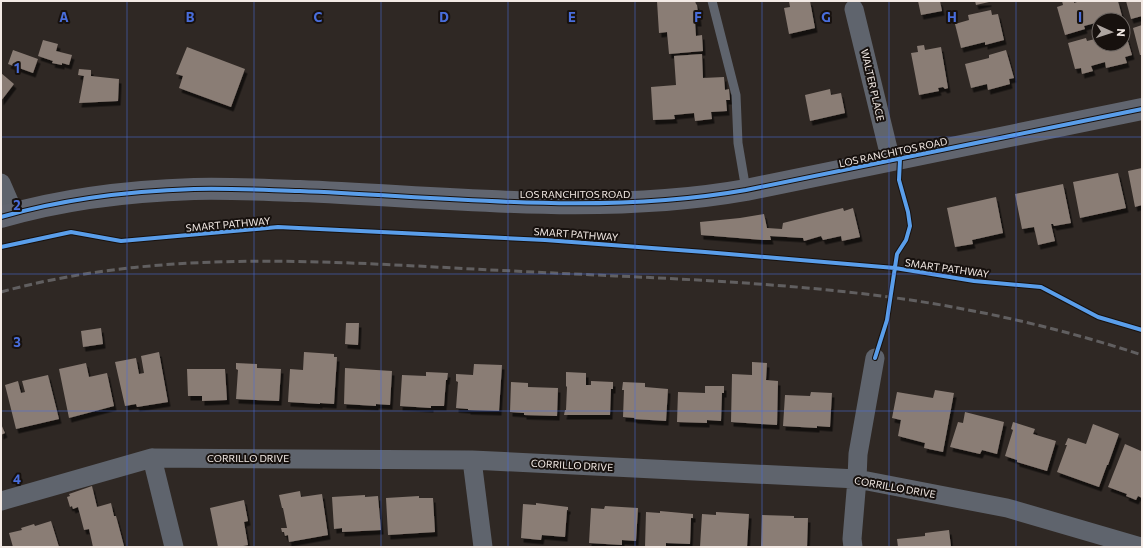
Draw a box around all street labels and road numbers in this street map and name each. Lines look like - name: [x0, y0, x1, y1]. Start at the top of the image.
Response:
- street label: WALTER PLACE: [859, 48, 887, 122]
- street label: LOS RANCHITOS ROAD: [838, 135, 948, 169]
- street label: LOS RANCHITOS ROAD: [520, 188, 630, 200]
- street label: SMART PATHWAY: [185, 214, 271, 234]
- street label: SMART PATHWAY: [533, 225, 619, 243]
- street label: SMART PATHWAY: [904, 256, 990, 280]
- street label: CORRILLO DRIVE: [207, 452, 289, 464]
- street label: CORRILLO DRIVE: [531, 457, 613, 473]
- street label: CORRILLO DRIVE: [853, 474, 937, 500]

